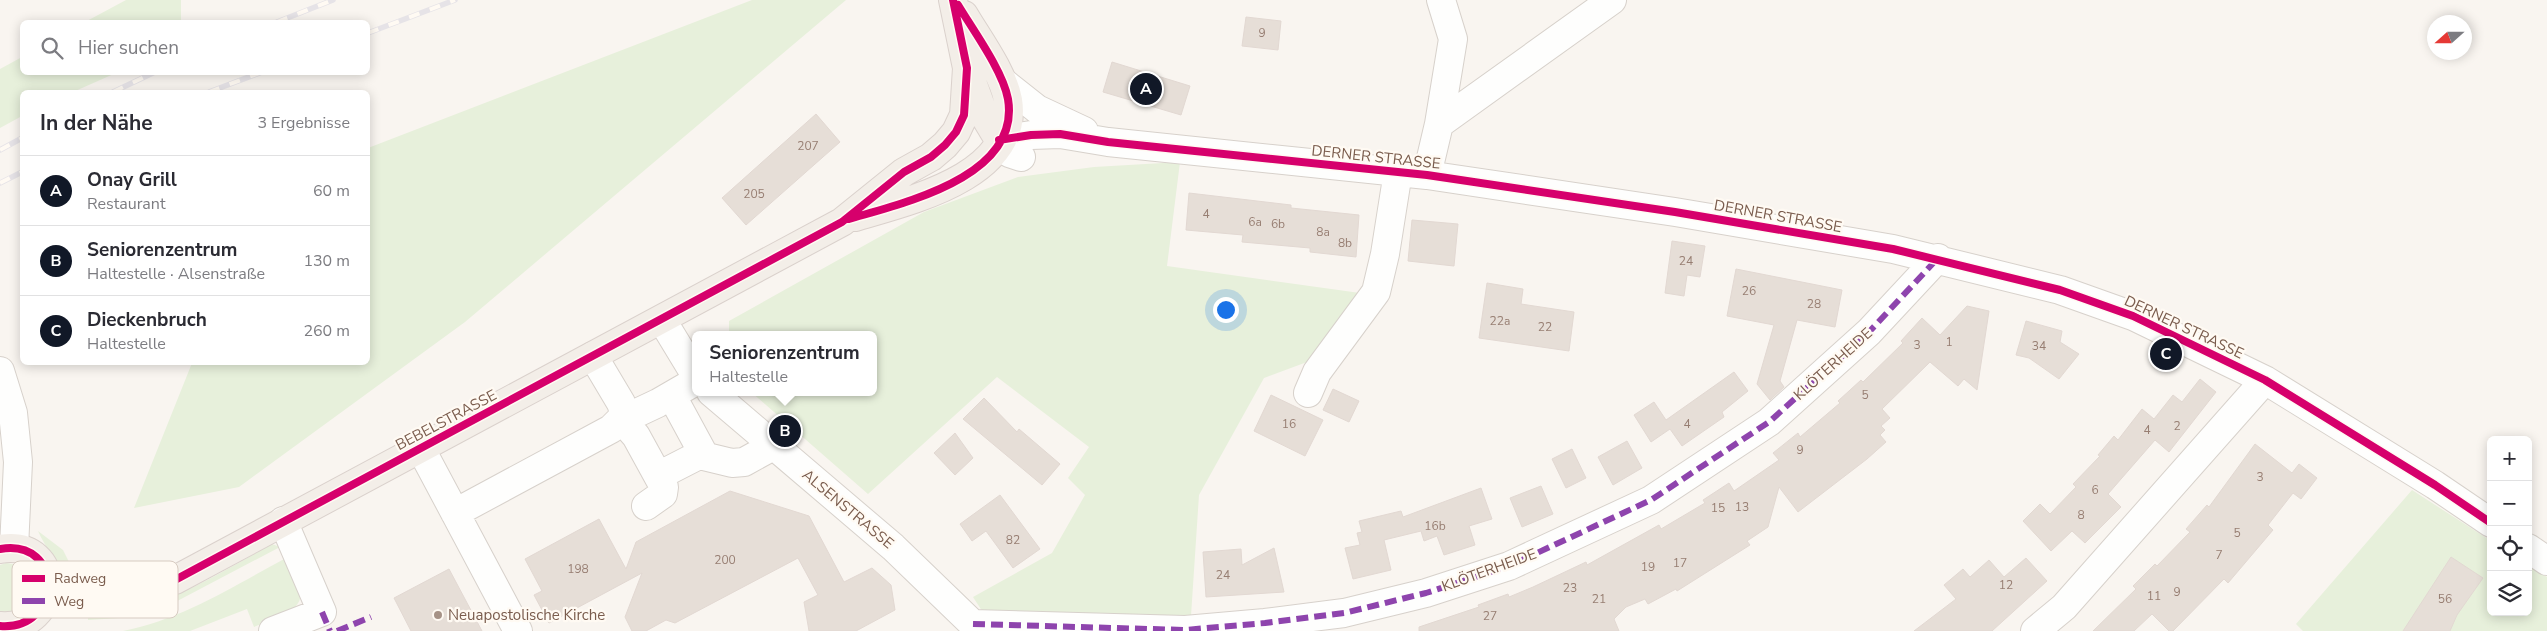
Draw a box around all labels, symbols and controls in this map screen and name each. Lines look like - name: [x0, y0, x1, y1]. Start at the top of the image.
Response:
- north arrow: [2427, 15, 2472, 60]
- search box: [20, 20, 370, 75]
- house number: 9: [1258, 25, 1266, 41]
- icon: search: [38, 34, 66, 62]
- text: Hier suchen: [78, 35, 179, 61]
- pin: A: [1130, 70, 1162, 108]
- text: In der Nähe: [40, 109, 153, 137]
- text: 3 Ergebnisse: [257, 112, 350, 134]
- house number: 207: [797, 138, 819, 154]
- street label: DERNER STRASSE: [1311, 140, 1441, 174]
- text: Onay Grill: [87, 167, 177, 193]
- text: A: [50, 180, 62, 202]
- text: 60 m: [313, 180, 350, 202]
- house number: 205: [743, 186, 765, 202]
- text: Restaurant: [87, 193, 166, 215]
- street label: DERNER STRASSE: [1712, 195, 1844, 237]
- house number: 4: [1202, 206, 1210, 222]
- house number: 6a: [1248, 214, 1262, 230]
- house number: 6b: [1271, 216, 1285, 232]
- house number: 8a: [1316, 224, 1330, 240]
- house number: 8b: [1338, 235, 1352, 251]
- text: Seniorenzentrum: [87, 237, 238, 263]
- text: B: [50, 250, 62, 272]
- text: 130 m: [303, 250, 350, 272]
- house number: 24: [1679, 253, 1693, 269]
- text: Haltestelle · Alsenstraße: [87, 263, 265, 285]
- house number: 26: [1742, 283, 1756, 299]
- street label: DERNER STRASSE: [2121, 291, 2247, 363]
- house number: 28: [1807, 296, 1821, 312]
- your location: [1213, 297, 1239, 323]
- text: Dieckenbruch: [87, 307, 207, 333]
- house number: 22a: [1490, 313, 1510, 329]
- house number: 22: [1538, 319, 1552, 335]
- text: C: [51, 320, 61, 342]
- text: 260 m: [303, 320, 350, 342]
- street label: KLÖTERHEIDE: [1789, 323, 1877, 405]
- popup: [692, 331, 877, 396]
- text: Haltestelle: [87, 333, 166, 355]
- house number: 1: [1945, 334, 1953, 350]
- pin: C: [2150, 335, 2182, 373]
- house number: 3: [1913, 337, 1921, 353]
- house number: 34: [2032, 338, 2046, 354]
- text: Seniorenzentrum: [709, 340, 860, 366]
- text: Haltestelle: [709, 366, 788, 388]
- street label: BEBELSTRASSE: [392, 385, 500, 455]
- house number: 5: [1861, 387, 1869, 403]
- pin: B: [769, 412, 801, 450]
- house number: 16: [1282, 416, 1296, 432]
- house number: 4: [1683, 416, 1691, 432]
- house number: 2: [2173, 418, 2181, 434]
- house number: 4: [2143, 422, 2151, 438]
- map controls: [2487, 436, 2532, 616]
- button: +: [2487, 436, 2532, 481]
- house number: 9: [1796, 442, 1804, 458]
- street label: ALSENSTRASSE: [798, 465, 898, 553]
- house number: 3: [2256, 469, 2264, 485]
- button: −: [2487, 481, 2532, 526]
- house number: 6: [2091, 482, 2099, 498]
- house number: 13: [1735, 499, 1749, 515]
- house number: 15: [1711, 500, 1725, 516]
- house number: 8: [2077, 507, 2085, 523]
- house number: 16b: [1424, 518, 1446, 534]
- house number: 5: [2233, 525, 2241, 541]
- button: locate: [2487, 526, 2532, 571]
- house number: 82: [1006, 532, 1020, 548]
- street label: KLÖTERHEIDE: [1439, 544, 1539, 596]
- house number: 7: [2215, 547, 2223, 563]
- house number: 200: [714, 552, 736, 568]
- house number: 17: [1673, 555, 1687, 571]
- house number: 19: [1641, 559, 1655, 575]
- legend: [12, 561, 178, 618]
- house number: 198: [567, 561, 589, 577]
- house number: 24: [1216, 567, 1230, 583]
- text: Radweg: [54, 569, 106, 588]
- button: layers: [2487, 571, 2532, 616]
- house number: 12: [1999, 577, 2013, 593]
- house number: 23: [1563, 580, 1577, 596]
- house number: 9: [2173, 584, 2181, 600]
- house number: 11: [2147, 588, 2161, 604]
- house number: 21: [1592, 591, 1606, 607]
- house number: 56: [2438, 591, 2452, 607]
- text: Weg: [54, 592, 84, 611]
- place label: Neuapostolische Kirche: [448, 605, 605, 625]
- house number: 27: [1483, 608, 1497, 624]
- marker: Neuapostolische Kirche: [432, 609, 444, 621]

